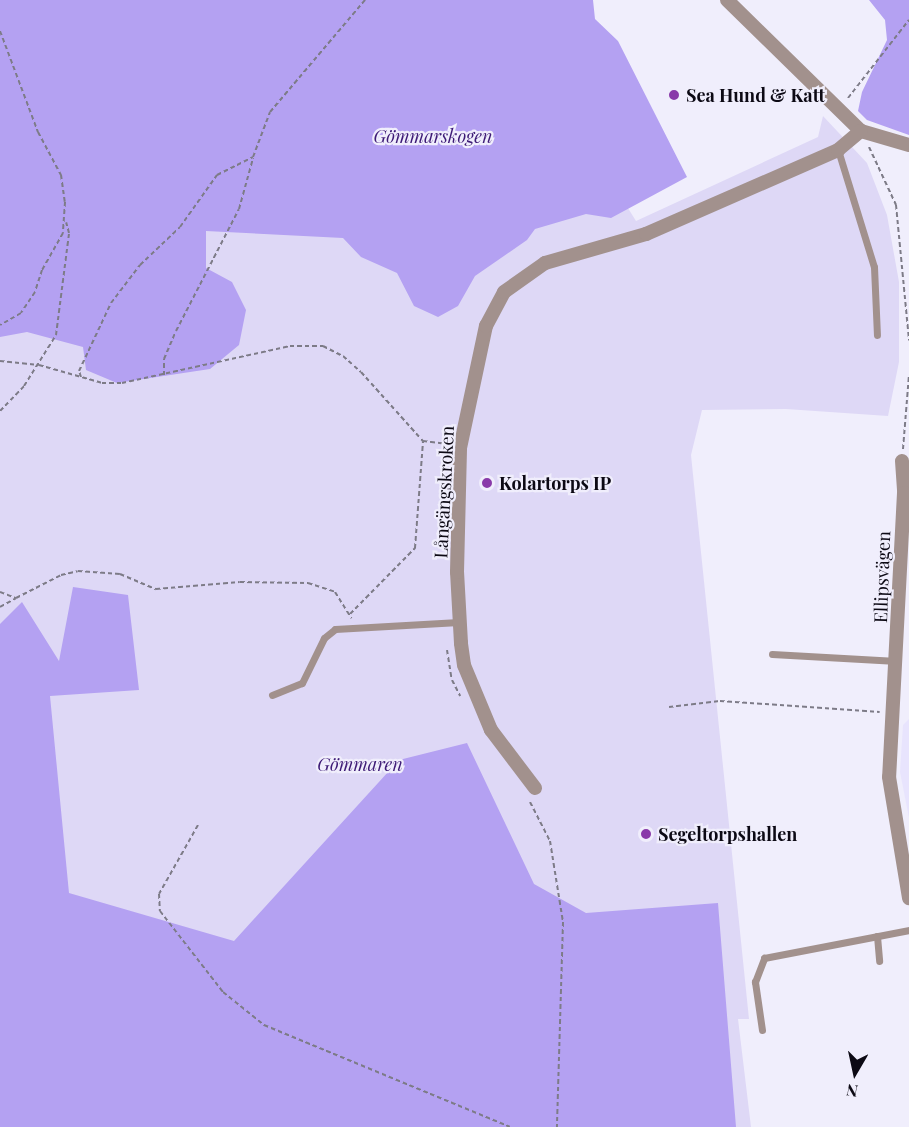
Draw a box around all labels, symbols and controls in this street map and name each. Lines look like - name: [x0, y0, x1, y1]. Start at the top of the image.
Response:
- place label: Sea Hund & Katt: [686, 84, 825, 106]
- marker: Sea Hund & Katt: [667, 88, 681, 102]
- park label: Gömmarskogen: [374, 125, 492, 147]
- street label: Långängskroken: [430, 425, 458, 559]
- place label: Kolartorps IP: [499, 472, 611, 494]
- marker: Kolartorps IP: [480, 476, 494, 490]
- street label: Ellipsvägen: [870, 531, 894, 623]
- park label: Gömmaren: [317, 753, 403, 775]
- place label: Segeltorpshallen: [658, 823, 797, 845]
- marker: Segeltorpshallen: [639, 827, 653, 841]
- north arrow: [825, 1043, 885, 1103]
- text: N: [845, 1080, 859, 1103]

